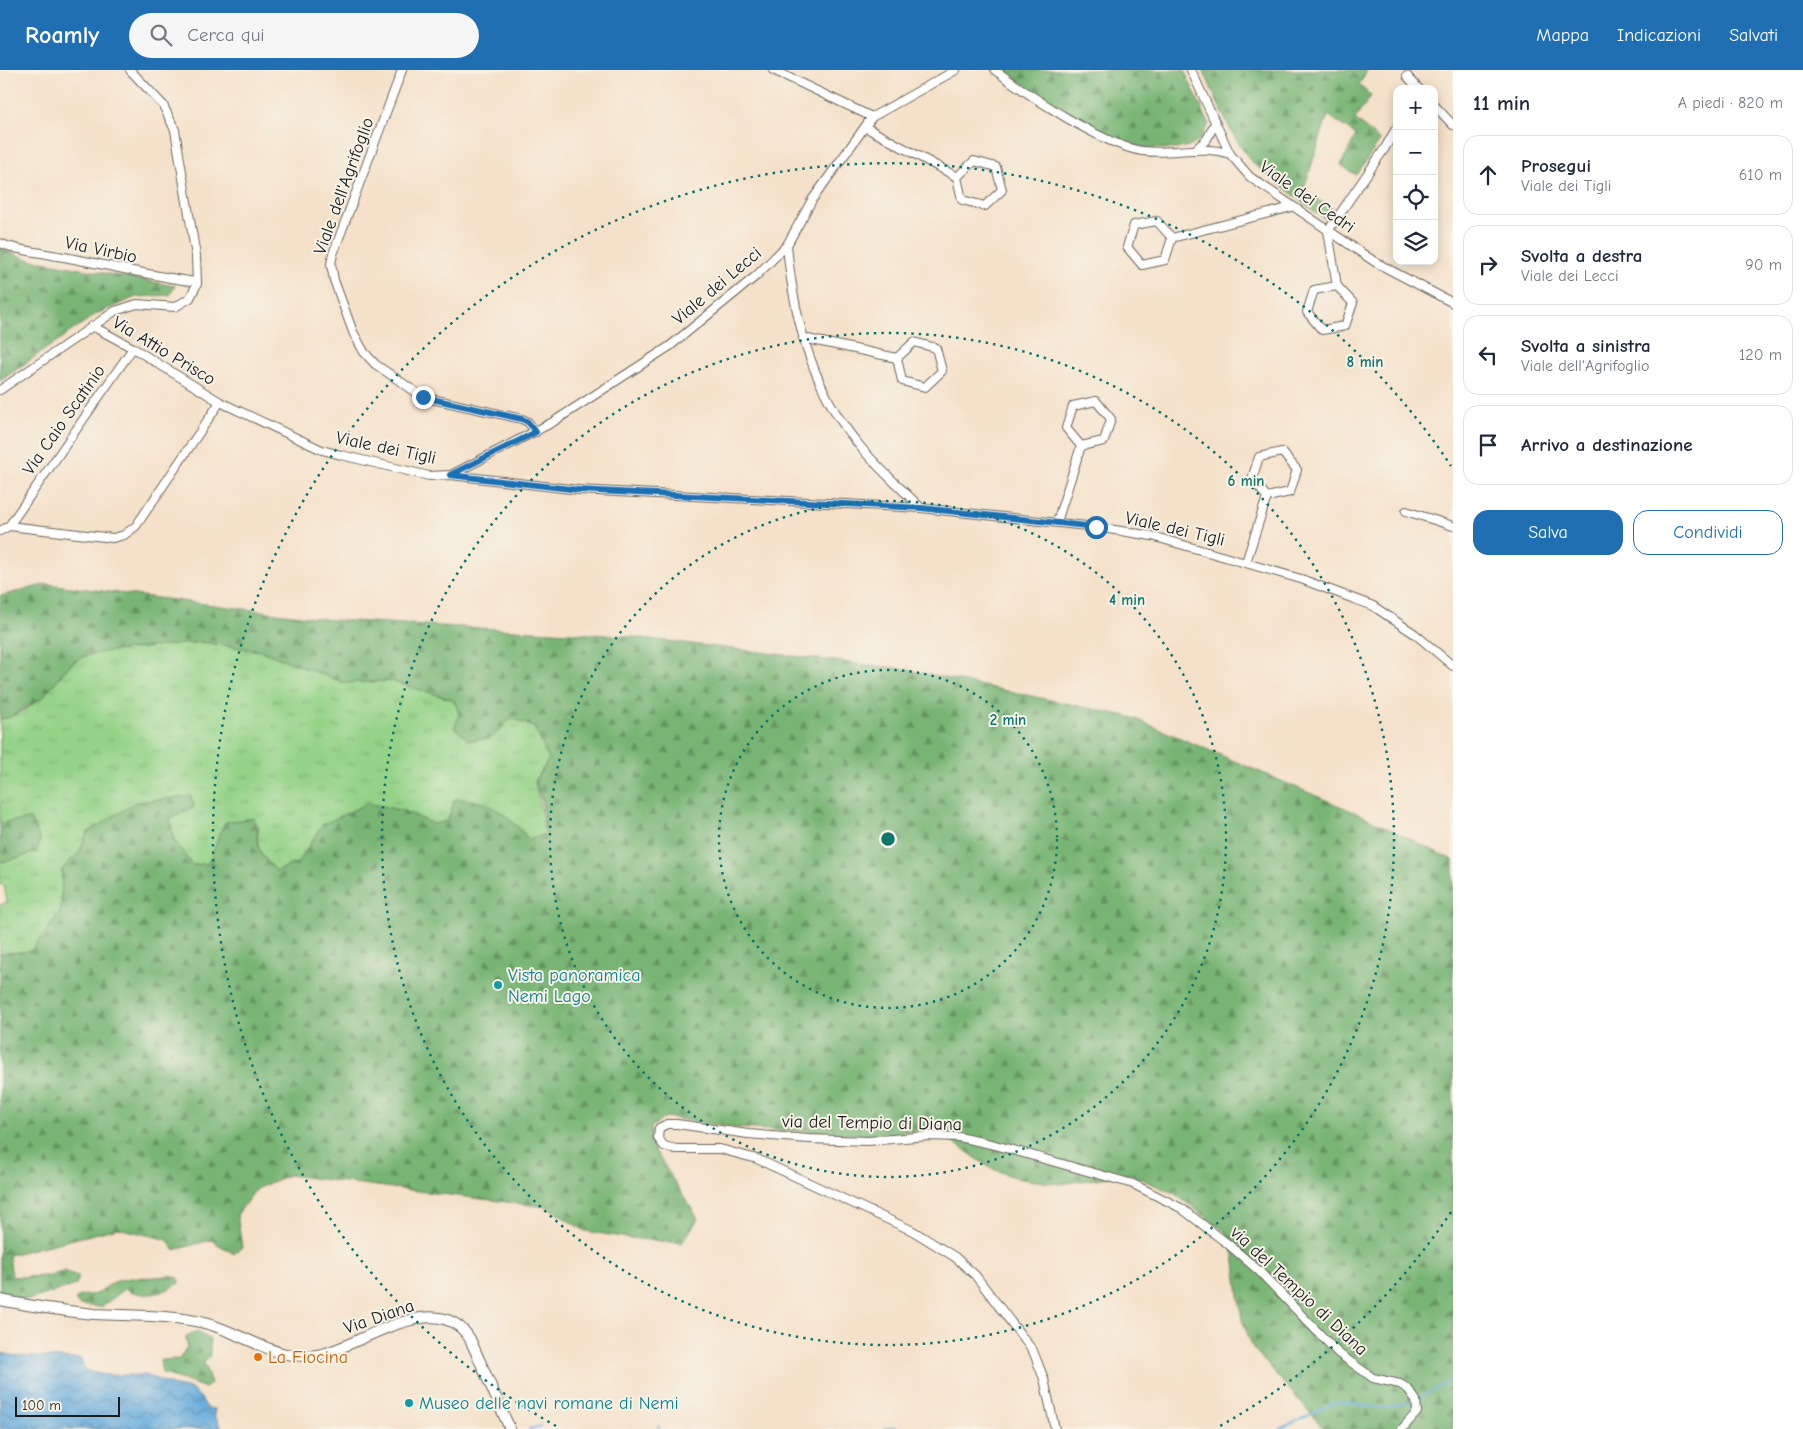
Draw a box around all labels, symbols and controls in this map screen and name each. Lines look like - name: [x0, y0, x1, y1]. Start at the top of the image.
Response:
- search box: [129, 13, 479, 58]
- text: Roamly: [25, 21, 99, 49]
- icon: search: [147, 21, 175, 49]
- text: Cerca qui: [187, 24, 265, 46]
- text: Mappa: [1536, 25, 1589, 46]
- text: Indicazioni: [1617, 25, 1701, 46]
- text: Salvati: [1729, 25, 1778, 46]
- map controls: [1393, 85, 1438, 265]
- button: +: [1393, 85, 1438, 130]
- text: 11 min: [1473, 91, 1530, 115]
- text: A piedi · 820 m: [1678, 94, 1783, 112]
- street label: Viale dell'Agrifoglio: [309, 115, 379, 257]
- button: −: [1393, 130, 1438, 175]
- text: Prosegui: [1521, 155, 1591, 177]
- street label: Viale dei Cedri: [1255, 156, 1359, 238]
- icon: ahead: [1474, 161, 1502, 189]
- text: 610 m: [1739, 166, 1782, 184]
- button: locate: [1393, 175, 1438, 220]
- text: Viale dei Tigli: [1521, 177, 1611, 195]
- button: layers: [1393, 220, 1438, 265]
- street label: Via Virbio: [63, 232, 139, 268]
- street label: Viale dei Lecci: [668, 243, 766, 329]
- text: Svolta a destra: [1521, 245, 1642, 267]
- icon: right: [1474, 251, 1502, 279]
- text: 90 m: [1745, 256, 1782, 274]
- text: Viale dei Lecci: [1521, 267, 1619, 285]
- street label: Via Attio Prisco: [109, 312, 219, 390]
- text: Svolta a sinistra: [1521, 335, 1651, 357]
- icon: left: [1474, 341, 1502, 369]
- text: 120 m: [1739, 346, 1782, 364]
- text: 8 min: [1347, 353, 1383, 371]
- text: Viale dell'Agrifoglio: [1521, 357, 1649, 375]
- street label: Via Caio Scatinio: [18, 361, 110, 479]
- route end: [412, 386, 435, 409]
- street label: Viale dei Tigli: [334, 427, 438, 469]
- icon: arrive: [1474, 431, 1502, 459]
- text: Arrivo a destinazione: [1521, 434, 1693, 456]
- text: 6 min: [1228, 472, 1264, 490]
- street label: Viale dei Tigli: [1123, 507, 1227, 551]
- button: Salva: [1473, 510, 1623, 555]
- button: Condividi: [1633, 510, 1783, 555]
- route start: [1085, 516, 1108, 539]
- text: 4 min: [1109, 591, 1145, 609]
- text: 2 min: [990, 711, 1026, 729]
- centre of rings: [879, 830, 897, 848]
- place label: Vista panoramica Nemi Lago: [508, 965, 641, 1007]
- marker: Vista panoramica Nemi Lago: [492, 979, 504, 991]
- street label: via del Tempio di Diana: [781, 1111, 962, 1135]
- street label: via del Tempio di Diana: [1225, 1221, 1372, 1360]
- street label: Via Diana: [341, 1295, 417, 1339]
- place label: La Fiocina: [268, 1347, 348, 1368]
- marker: La Fiocina: [252, 1351, 264, 1363]
- place label: Museo delle navi romane di Nemi: [419, 1393, 679, 1414]
- scale bar: [15, 1394, 120, 1417]
- text: 100 m: [22, 1397, 61, 1414]
- marker: Museo delle navi romane di Nemi: [403, 1397, 415, 1409]

